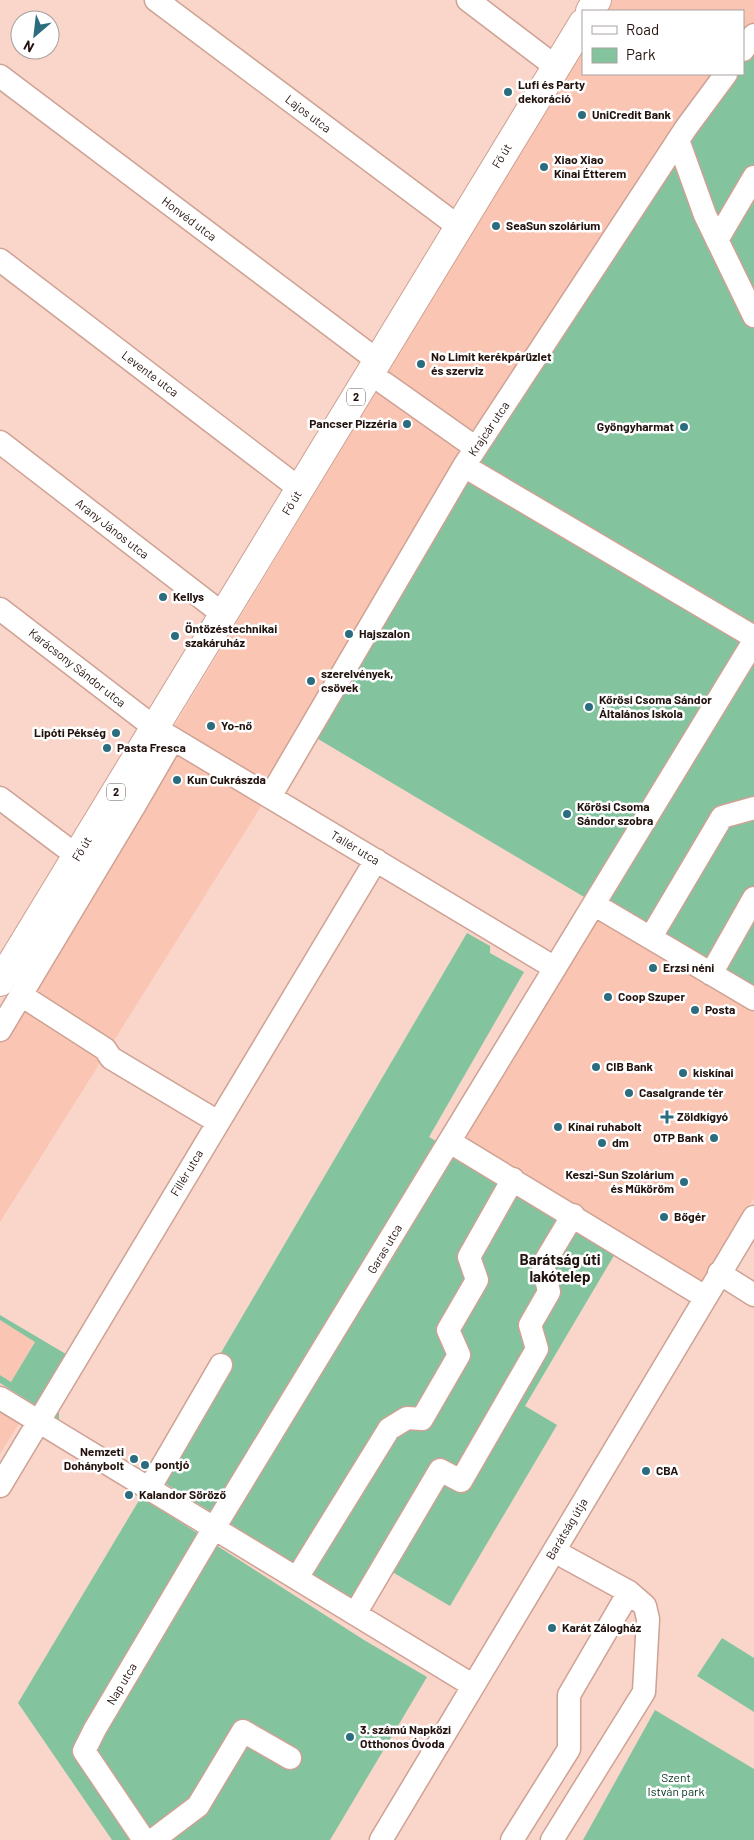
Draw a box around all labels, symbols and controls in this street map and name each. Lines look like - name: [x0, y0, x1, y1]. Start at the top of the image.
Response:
- north arrow: [10, 10, 60, 60]
- legend: [582, 10, 744, 75]
- text: Road: [626, 20, 659, 38]
- text: N: [21, 37, 37, 57]
- text: Park: [626, 45, 656, 63]
- place label: Lufi és Party dekoráció: [518, 77, 585, 105]
- marker: Lufi és Party dekoráció: [502, 86, 514, 98]
- street label: Lajos utca: [283, 91, 334, 135]
- place label: UniCredit Bank: [592, 107, 672, 121]
- marker: UniCredit Bank: [576, 109, 588, 121]
- street label: Fő út: [488, 141, 514, 170]
- place label: Xiao Xiao Kínai Étterem: [554, 152, 626, 180]
- marker: Xiao Xiao Kínai Étterem: [538, 161, 550, 173]
- street label: Honvéd utca: [160, 193, 220, 243]
- place label: SeaSun szolárium: [506, 218, 600, 232]
- marker: SeaSun szolárium: [490, 220, 502, 232]
- street label: Levente utca: [119, 347, 182, 399]
- place label: No Limit kerékpárüzlet és szerviz: [431, 349, 552, 377]
- marker: No Limit kerékpárüzlet és szerviz: [415, 358, 427, 370]
- road number: 2: [347, 388, 365, 406]
- street label: Krajcár utca: [465, 398, 512, 458]
- place label: Pancser Pizzéria: [309, 416, 397, 430]
- marker: Pancser Pizzéria: [401, 418, 413, 430]
- place label: Gyöngyharmat: [597, 419, 674, 433]
- marker: Gyöngyharmat: [678, 421, 690, 433]
- street label: Fő út: [278, 488, 304, 517]
- street label: Arany János utca: [73, 495, 152, 561]
- place label: Kellys: [173, 589, 204, 603]
- marker: Kellys: [157, 591, 169, 603]
- place label: Öntözéstechnikai szakáruház: [185, 621, 277, 649]
- street label: Karácsony Sándor utca: [26, 625, 129, 709]
- place label: Hajszalon: [359, 626, 410, 640]
- marker: Hajszalon: [343, 628, 355, 640]
- marker: Öntözéstechnikai szakáruház: [169, 630, 181, 642]
- place label: szerelvények, csövek: [321, 666, 393, 694]
- marker: szerelvények, csövek: [305, 675, 317, 687]
- place label: Kőrösi Csoma Sándor Általános Iskola: [599, 692, 712, 720]
- marker: Kőrösi Csoma Sándor Általános Iskola: [583, 701, 595, 713]
- place label: Yo-nő: [221, 718, 253, 732]
- marker: Yo-nő: [205, 720, 217, 732]
- place label: Lipóti Pékség: [34, 725, 106, 739]
- marker: Lipóti Pékség: [110, 727, 122, 739]
- place label: Pasta Fresca: [117, 740, 186, 754]
- marker: Pasta Fresca: [101, 742, 113, 754]
- place label: Kun Cukrászda: [187, 772, 266, 786]
- marker: Kun Cukrászda: [171, 774, 183, 786]
- road number: 2: [107, 784, 125, 800]
- place label: Kőrösi Csoma Sándor szobra: [577, 799, 653, 827]
- marker: Kőrösi Csoma Sándor szobra: [561, 808, 573, 820]
- street label: Tallér utca: [329, 827, 382, 867]
- street label: Fő út: [68, 834, 94, 863]
- place label: Erzsi néni: [663, 960, 714, 974]
- marker: Erzsi néni: [647, 962, 659, 974]
- place label: Coop Szuper: [618, 989, 685, 1003]
- marker: Coop Szuper: [602, 991, 614, 1003]
- place label: Posta: [705, 1002, 735, 1016]
- marker: Posta: [689, 1004, 701, 1016]
- place label: CIB Bank: [606, 1059, 654, 1073]
- marker: CIB Bank: [590, 1061, 602, 1073]
- place label: kiskínai: [693, 1065, 734, 1079]
- marker: kiskínai: [677, 1067, 689, 1079]
- place label: Casalgrande tér: [639, 1085, 724, 1099]
- marker: Casalgrande tér: [623, 1087, 635, 1099]
- place label: Zöldkígyó: [677, 1109, 729, 1123]
- marker: Zöldkígyó: [661, 1111, 673, 1123]
- place label: Kínai ruhabolt: [568, 1119, 642, 1133]
- marker: Kínai ruhabolt: [552, 1121, 564, 1133]
- place label: OTP Bank: [653, 1130, 705, 1144]
- marker: OTP Bank: [708, 1132, 720, 1144]
- place label: dm: [612, 1135, 629, 1149]
- marker: dm: [596, 1137, 608, 1149]
- street label: Fillér utca: [167, 1147, 205, 1198]
- place label: Keszi-Sun Szolárium és Műköröm: [565, 1167, 674, 1195]
- marker: Keszi-Sun Szolárium és Műköröm: [678, 1176, 690, 1188]
- place label: Bőgér: [674, 1209, 706, 1223]
- marker: Bőgér: [658, 1211, 670, 1223]
- street label: Garas utca: [364, 1221, 404, 1276]
- district label: Barátság úti lakótelep: [520, 1250, 601, 1285]
- place label: Nemzeti Dohánybolt: [64, 1444, 124, 1472]
- marker: Nemzeti Dohánybolt: [128, 1453, 140, 1465]
- place label: pontjó: [155, 1457, 190, 1471]
- marker: pontjó: [139, 1459, 151, 1471]
- place label: CBA: [656, 1463, 678, 1477]
- marker: CBA: [640, 1465, 652, 1477]
- place label: Kalandor Söröző: [139, 1487, 226, 1501]
- marker: Kalandor Söröző: [123, 1489, 135, 1501]
- street label: Barátság útja: [542, 1495, 590, 1562]
- place label: Karát Zálogház: [562, 1620, 642, 1634]
- marker: Karát Zálogház: [546, 1622, 558, 1634]
- street label: Nap utca: [103, 1660, 139, 1707]
- place label: 3. számú Napközi Otthonos Óvoda: [360, 1722, 451, 1750]
- marker: 3. számú Napközi Otthonos Óvoda: [344, 1731, 356, 1743]
- park label: Szent István park: [648, 1770, 704, 1798]

